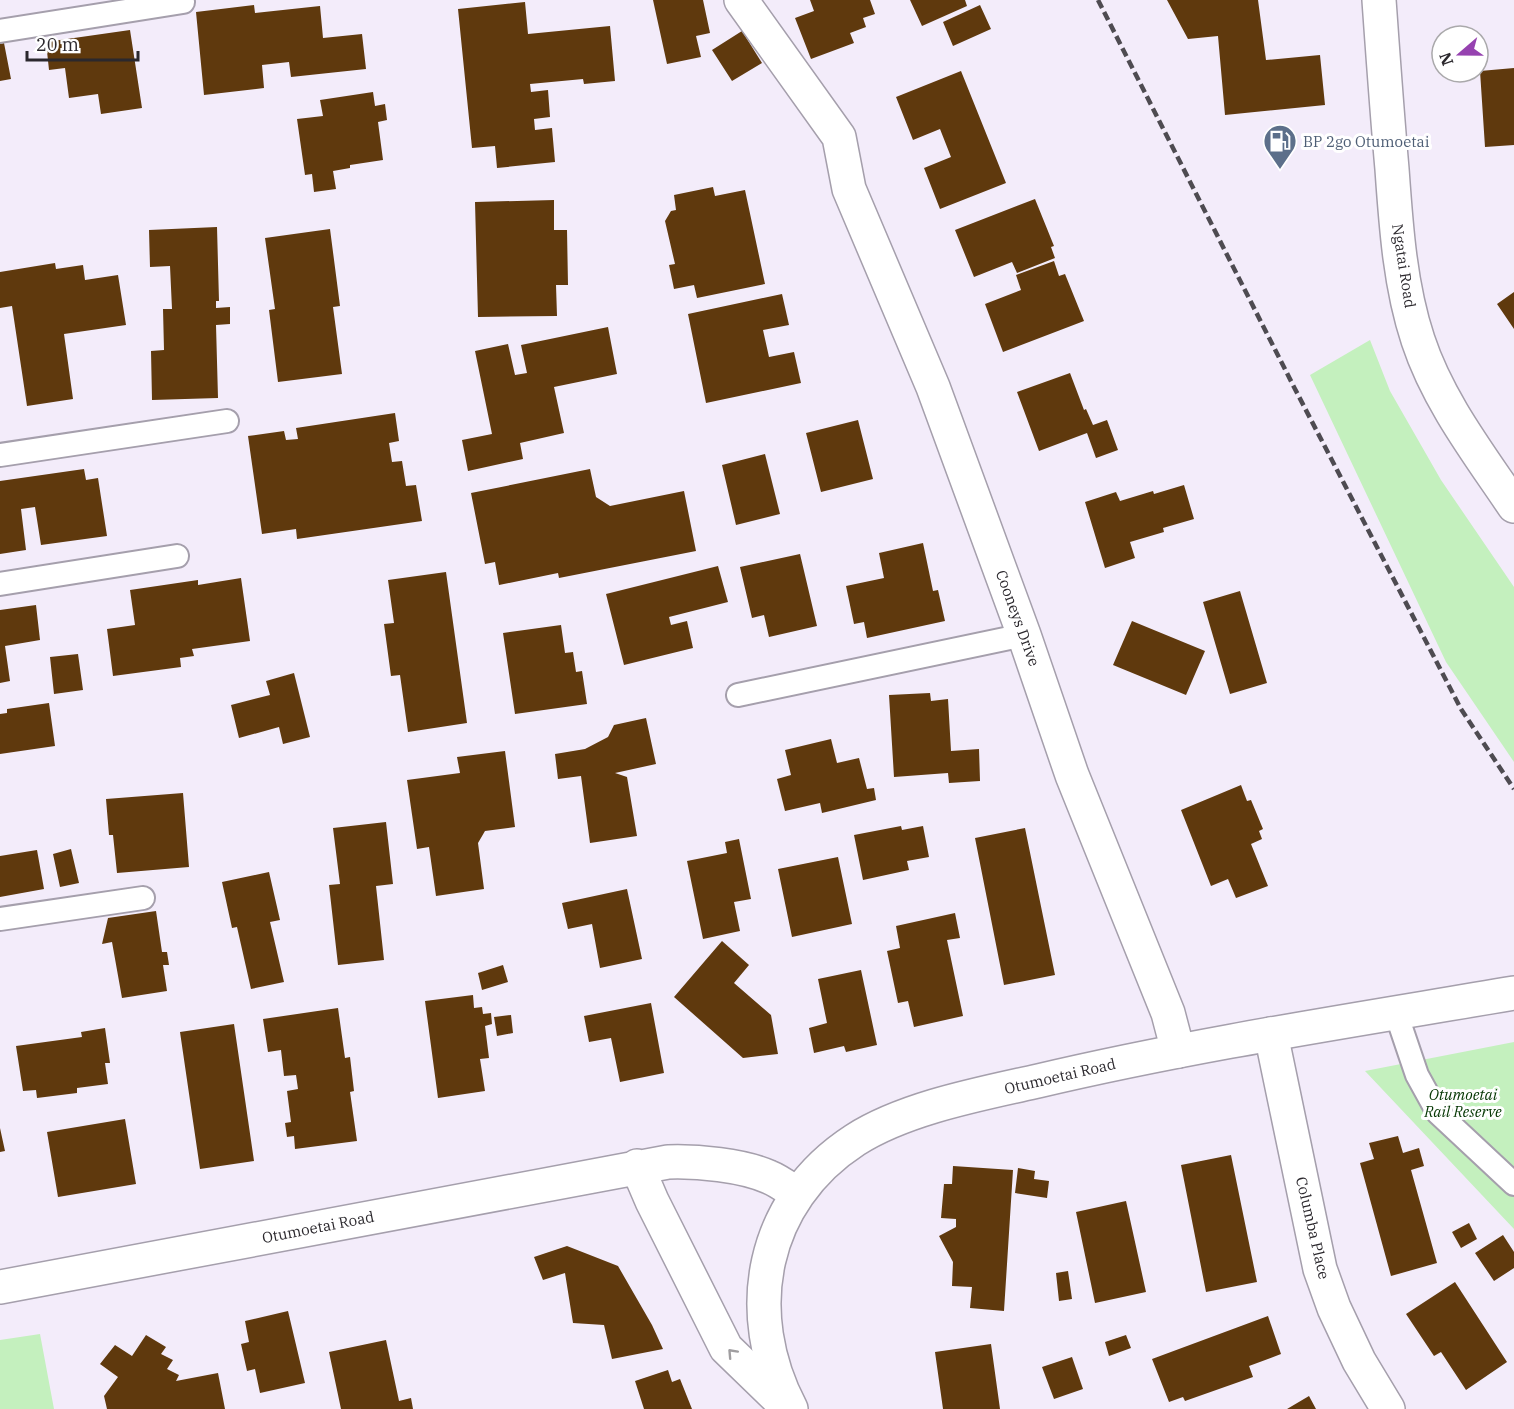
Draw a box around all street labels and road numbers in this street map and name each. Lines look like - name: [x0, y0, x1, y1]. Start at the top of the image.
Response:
- street label: Ngatai Road: [1388, 222, 1420, 310]
- street label: Cooneys Drive: [992, 567, 1044, 669]
- street label: Otumoetai Road: [1002, 1054, 1118, 1098]
- street label: Columba Place: [1292, 1175, 1334, 1281]
- street label: Otumoetai Road: [260, 1207, 376, 1247]

